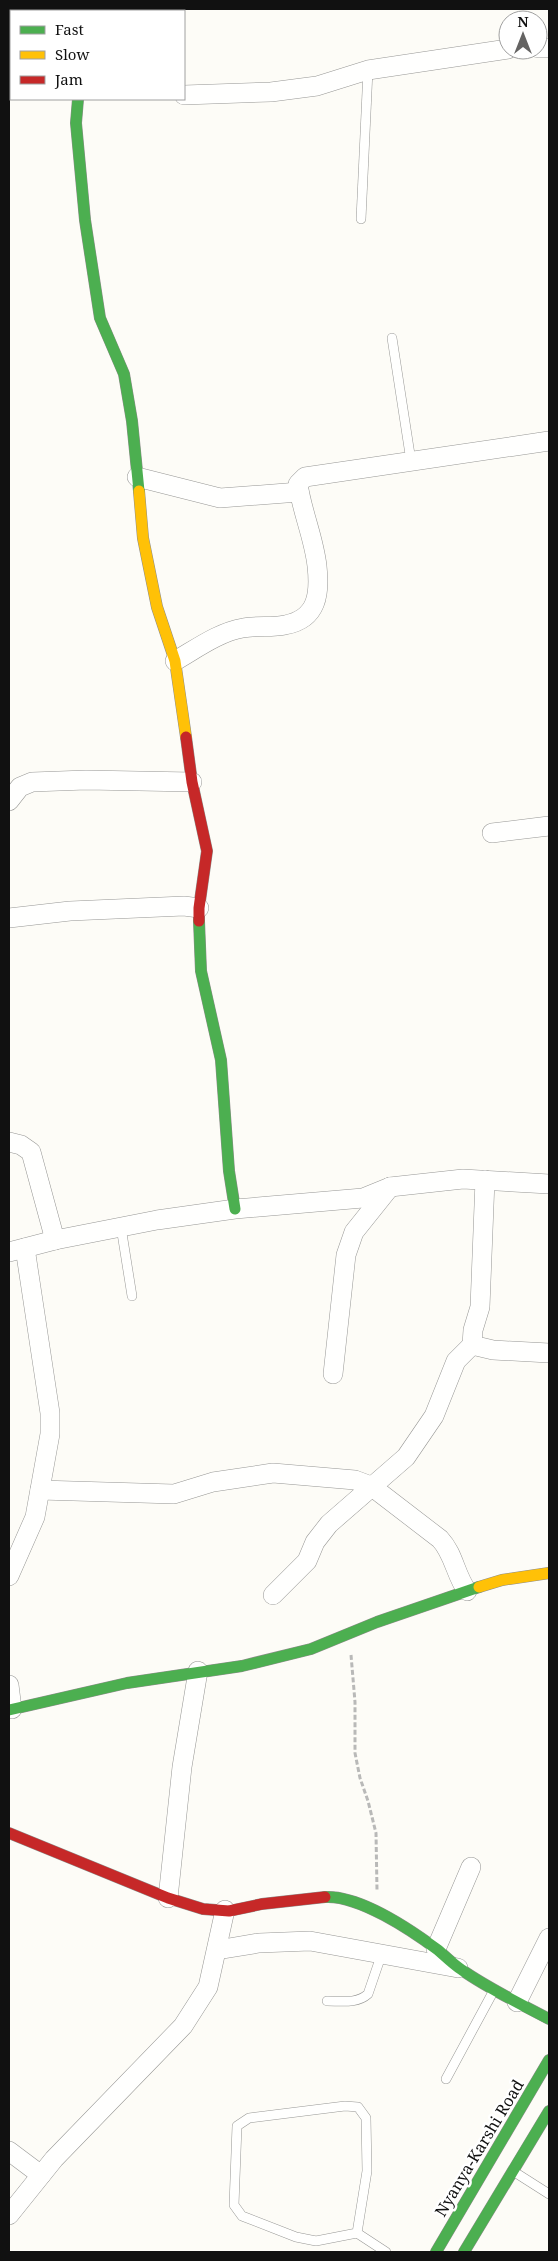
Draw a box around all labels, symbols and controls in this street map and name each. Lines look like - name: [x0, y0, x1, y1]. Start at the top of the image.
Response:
- legend: [10, 10, 185, 100]
- north arrow: [498, 10, 548, 60]
- text: N: [517, 12, 529, 31]
- text: Fast: [55, 19, 84, 39]
- text: Slow: [55, 44, 89, 64]
- text: Jam: [54, 69, 83, 89]
- street label: Nyanya-Karshi Road: [429, 2075, 529, 2221]

